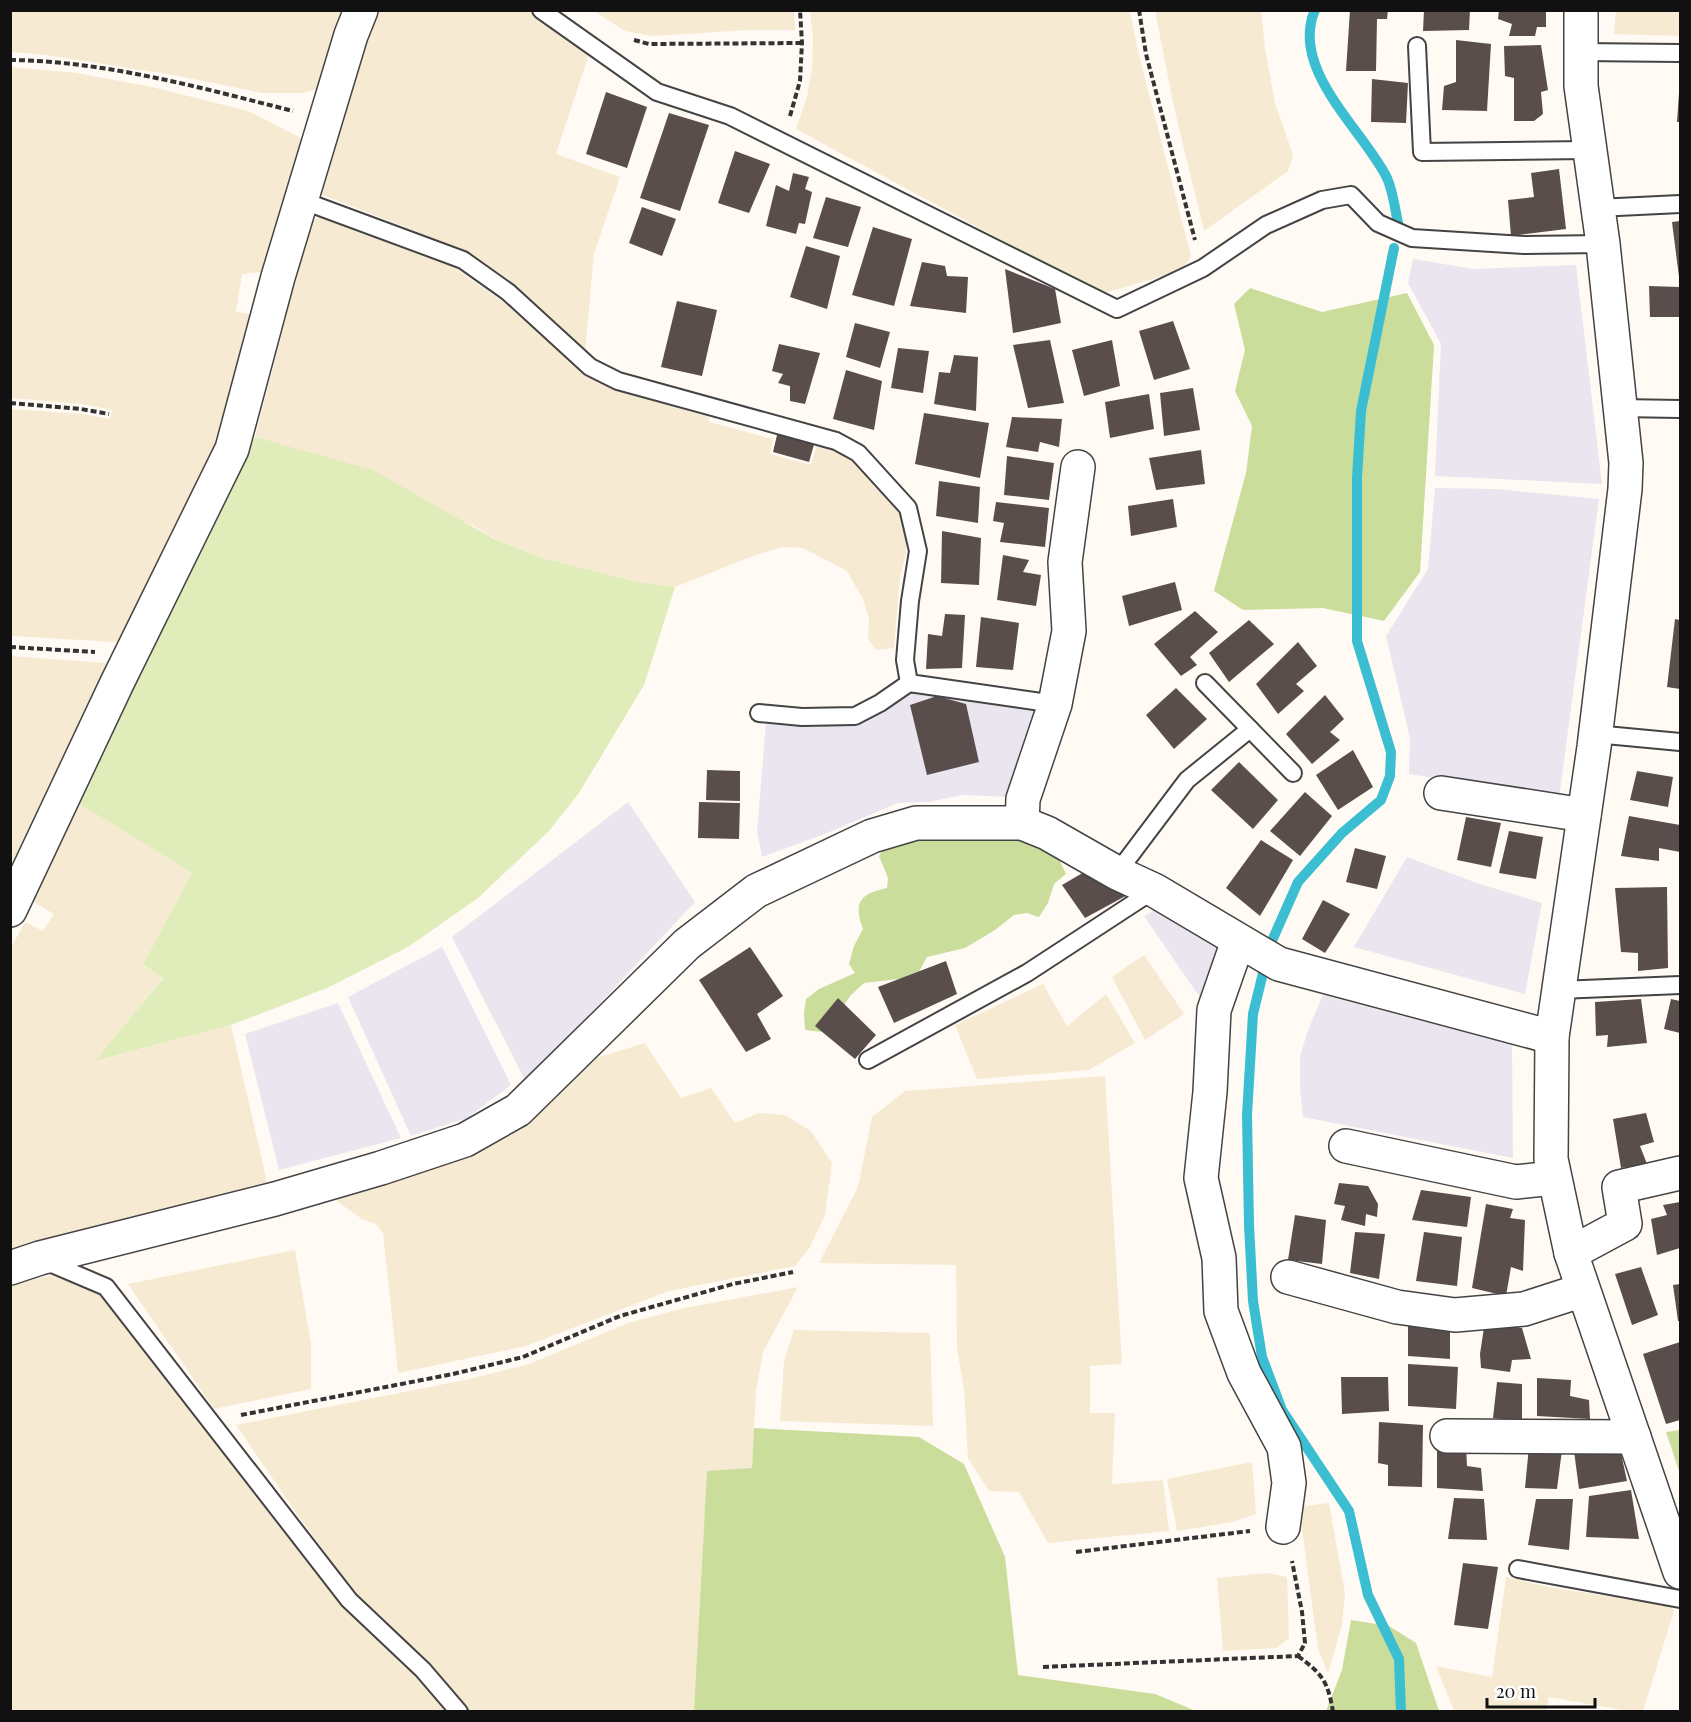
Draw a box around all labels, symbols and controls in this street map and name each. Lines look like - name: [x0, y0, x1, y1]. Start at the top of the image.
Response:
- scale bar: [1487, 1671, 1595, 1709]
- text: 20 m: [1496, 1679, 1536, 1703]

